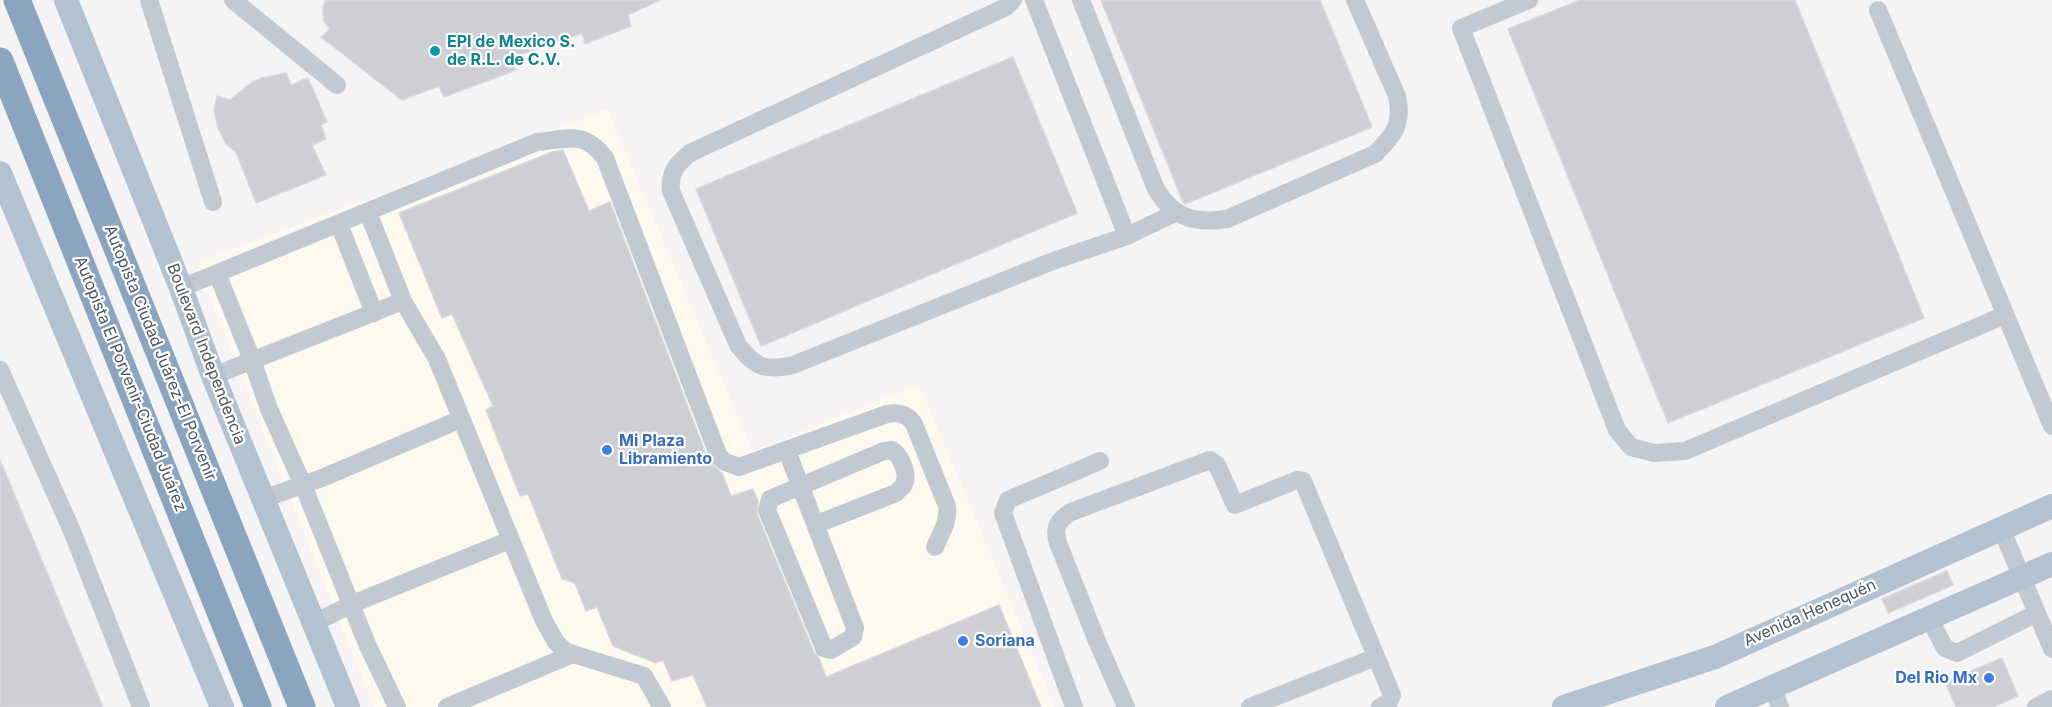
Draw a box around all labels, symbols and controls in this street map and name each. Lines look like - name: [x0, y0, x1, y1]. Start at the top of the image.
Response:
- place label: EPI de Mexico S. de R.L. de C.V.: [447, 32, 575, 70]
- marker: EPI de Mexico S. de R.L. de C.V.: [428, 44, 442, 58]
- street label: Autopista Ciudad Juárez-El Porvenir: [100, 222, 220, 484]
- street label: Autopista El Porvenir-Ciudad Juárez: [70, 254, 190, 514]
- street label: Boulevard Independencia: [163, 261, 249, 447]
- place label: Mi Plaza Libramiento: [619, 431, 712, 469]
- marker: Mi Plaza Libramiento: [600, 443, 614, 457]
- street label: Avenida Henequén: [1741, 575, 1879, 651]
- place label: Soriana: [975, 631, 1035, 651]
- marker: Soriana: [956, 634, 970, 648]
- place label: Del Rio Mx: [1895, 668, 1977, 688]
- marker: Del Rio Mx: [1982, 671, 1996, 685]

